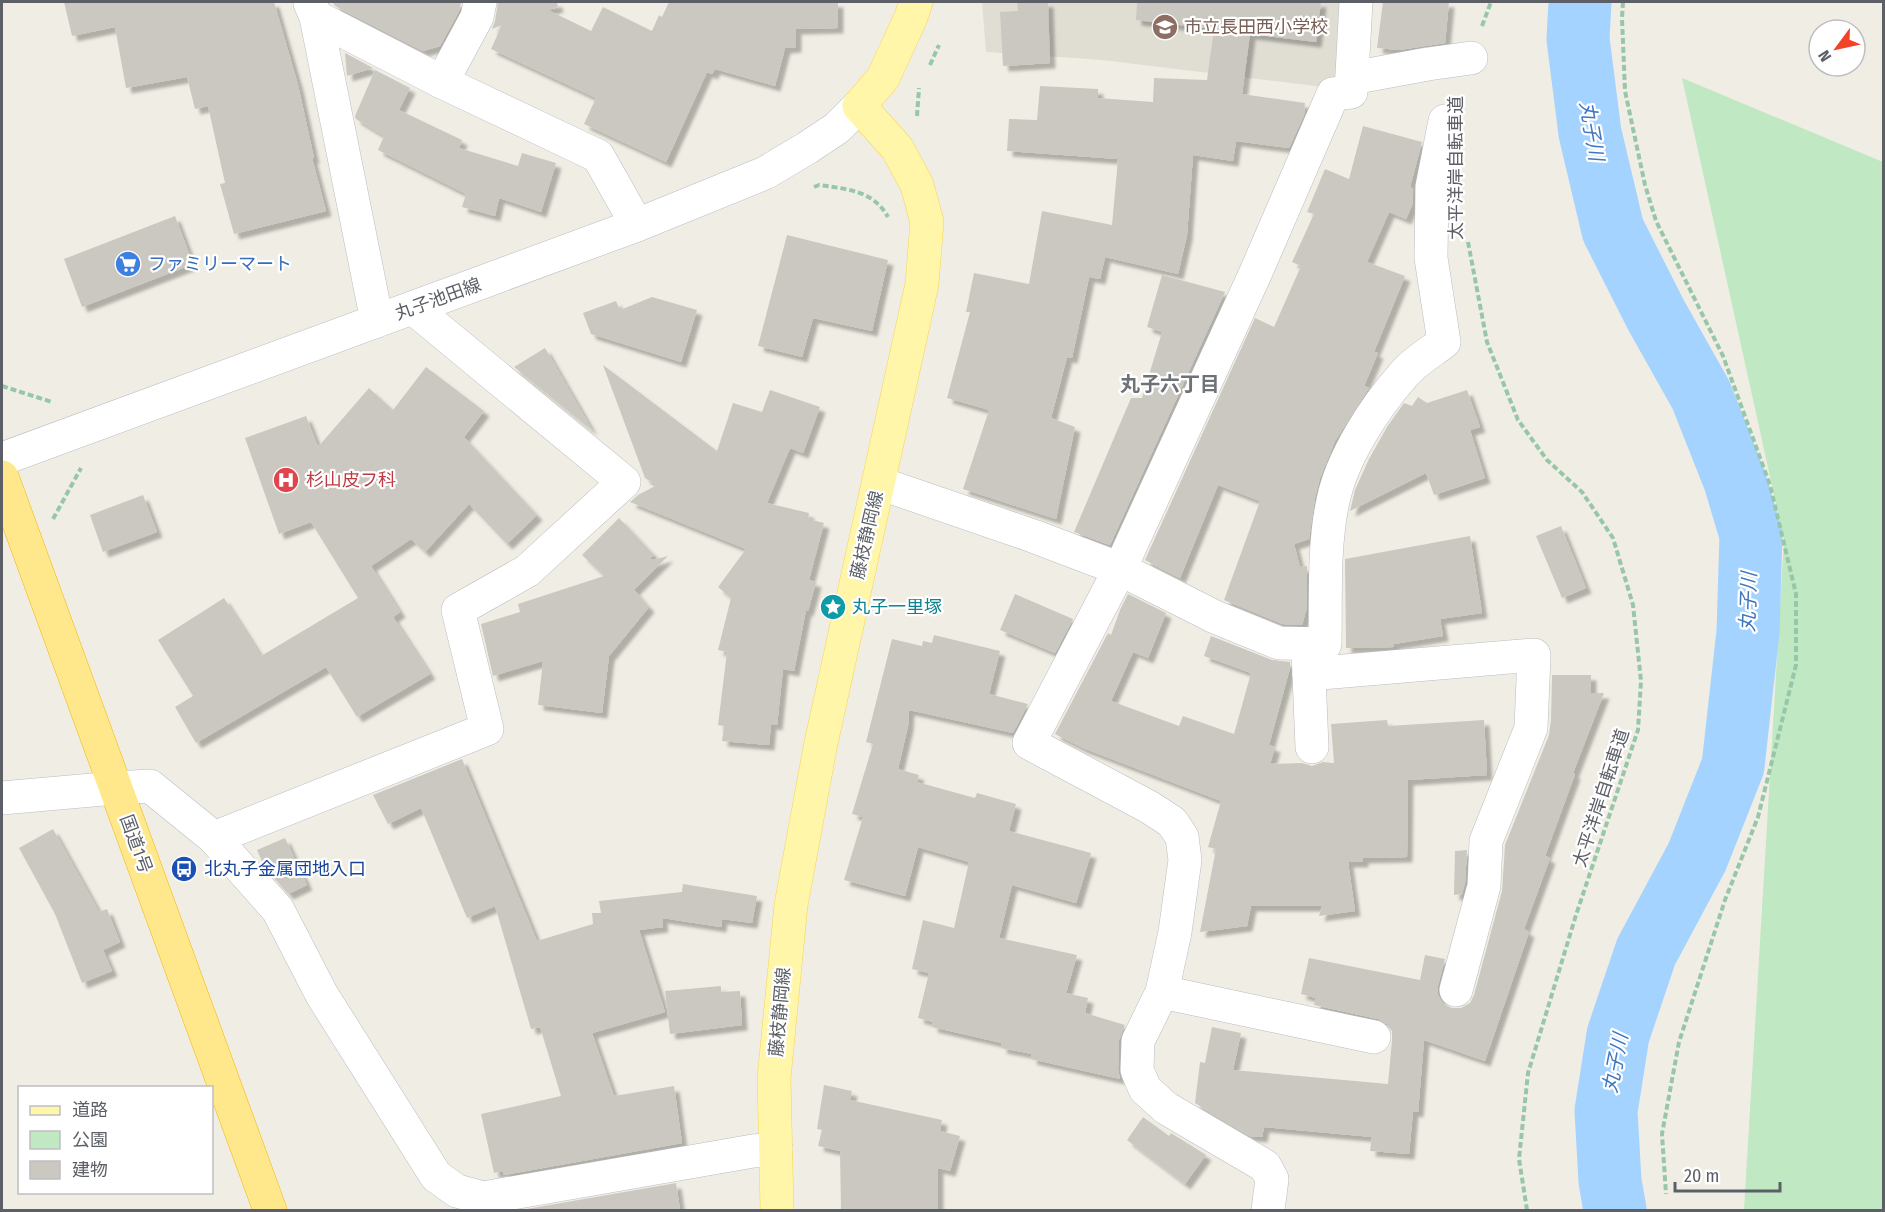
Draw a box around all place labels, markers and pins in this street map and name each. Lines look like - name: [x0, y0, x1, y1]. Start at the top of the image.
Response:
- school or university icon: 市立長田西小学校: [1150, 12, 1180, 42]
- place label: 市立長田西小学校: [1184, 16, 1328, 38]
- supermarket icon: ファミリーマート: [113, 249, 143, 279]
- place label: ファミリーマート: [148, 253, 292, 275]
- hospital icon: 杉山皮フ科: [271, 465, 301, 495]
- place label: 杉山皮フ科: [306, 469, 396, 491]
- place icon: 丸子一里塚: [818, 592, 848, 622]
- place label: 丸子一里塚: [852, 596, 942, 618]
- bus stop icon: 北丸子金属団地入口: [169, 854, 199, 884]
- place label: 北丸子金属団地入口: [204, 858, 366, 880]

